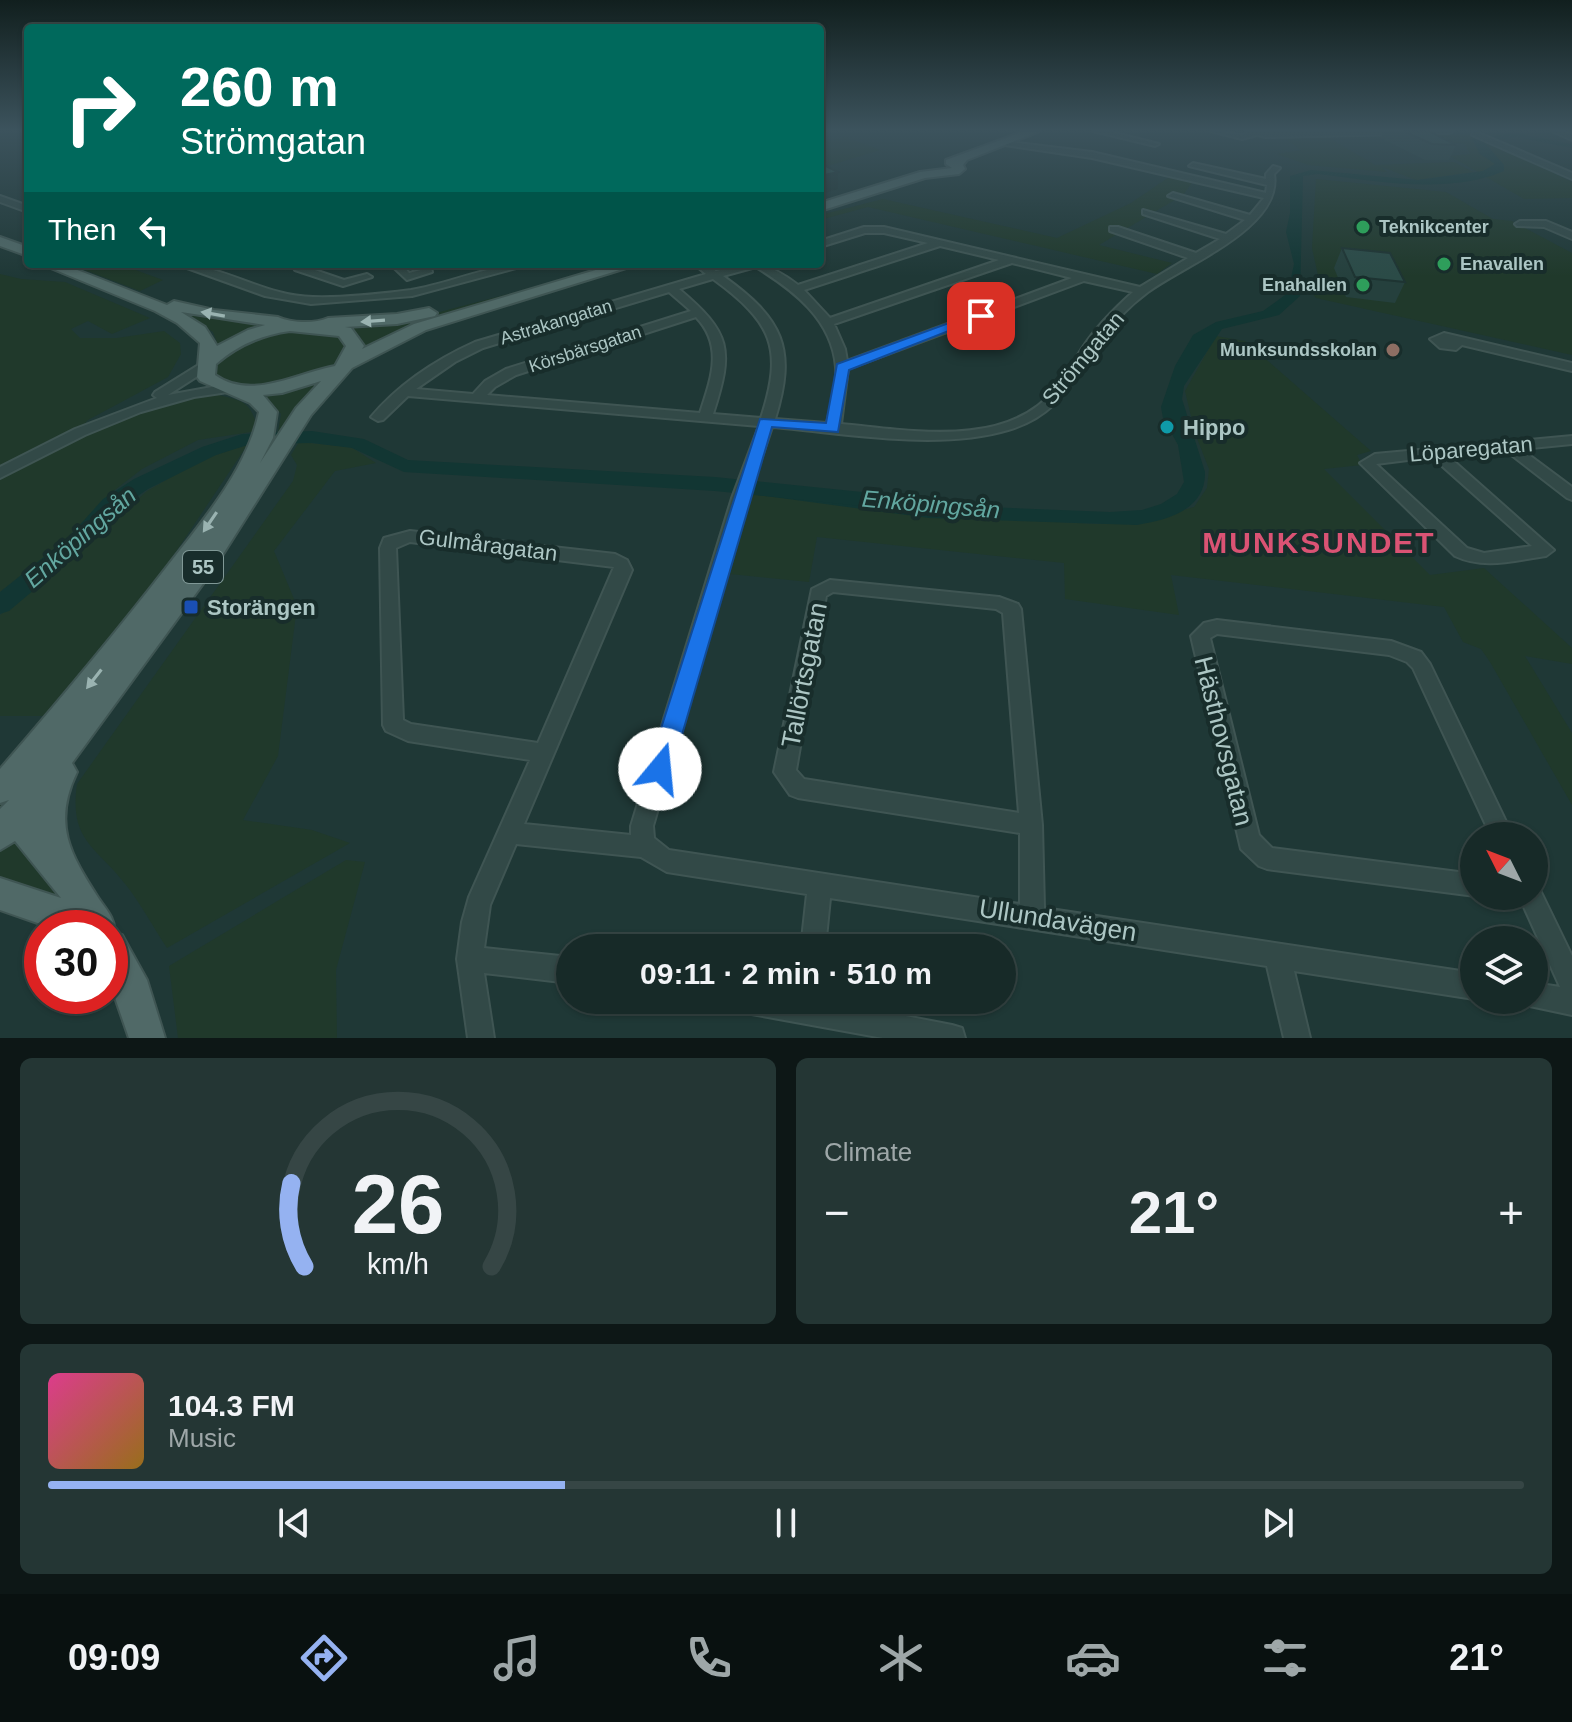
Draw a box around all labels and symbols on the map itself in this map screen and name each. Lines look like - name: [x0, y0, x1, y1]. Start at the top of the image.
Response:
- place label: Teknikcenter: [1379, 217, 1489, 237]
- marker: Teknikcenter: [1354, 218, 1372, 236]
- place label: Enavallen: [1460, 254, 1544, 274]
- marker: Enavallen: [1435, 255, 1453, 273]
- place label: Enahallen: [1262, 275, 1347, 295]
- marker: Enahallen: [1354, 276, 1372, 294]
- pin: [947, 282, 1015, 350]
- street label: Astrakangatan: [498, 295, 614, 349]
- street label: Strömgatan: [1037, 306, 1129, 410]
- one-way arrow: [200, 307, 225, 319]
- one-way arrow: [360, 315, 385, 328]
- street label: Körsbärsgatan: [526, 321, 644, 377]
- place label: Munksundsskolan: [1220, 340, 1377, 360]
- marker: Munksundsskolan: [1384, 341, 1402, 359]
- place label: Hippo: [1183, 415, 1245, 440]
- marker: Hippo: [1158, 418, 1176, 436]
- street label: Löparegatan: [1408, 431, 1534, 467]
- water label: Enköpingsån: [19, 481, 141, 593]
- water label: Enköpingsån: [861, 485, 1001, 523]
- one-way arrow: [204, 511, 218, 533]
- street label: Gulmåragatan: [417, 524, 559, 566]
- district label: MUNKSUNDET: [1202, 526, 1436, 559]
- road number: 55: [183, 551, 223, 583]
- place label: Storängen: [207, 595, 316, 620]
- marker: Storängen: [182, 598, 200, 616]
- street label: Tallörtsgatan: [775, 600, 833, 750]
- street label: Hästhovsgatan: [1188, 653, 1260, 829]
- one-way arrow: [86, 669, 103, 689]
- position arrow: [618, 727, 702, 811]
- north arrow: [1460, 822, 1548, 910]
- street label: Ullundavägen: [977, 893, 1139, 947]
- speed limit sign: 30: [24, 910, 128, 1014]

